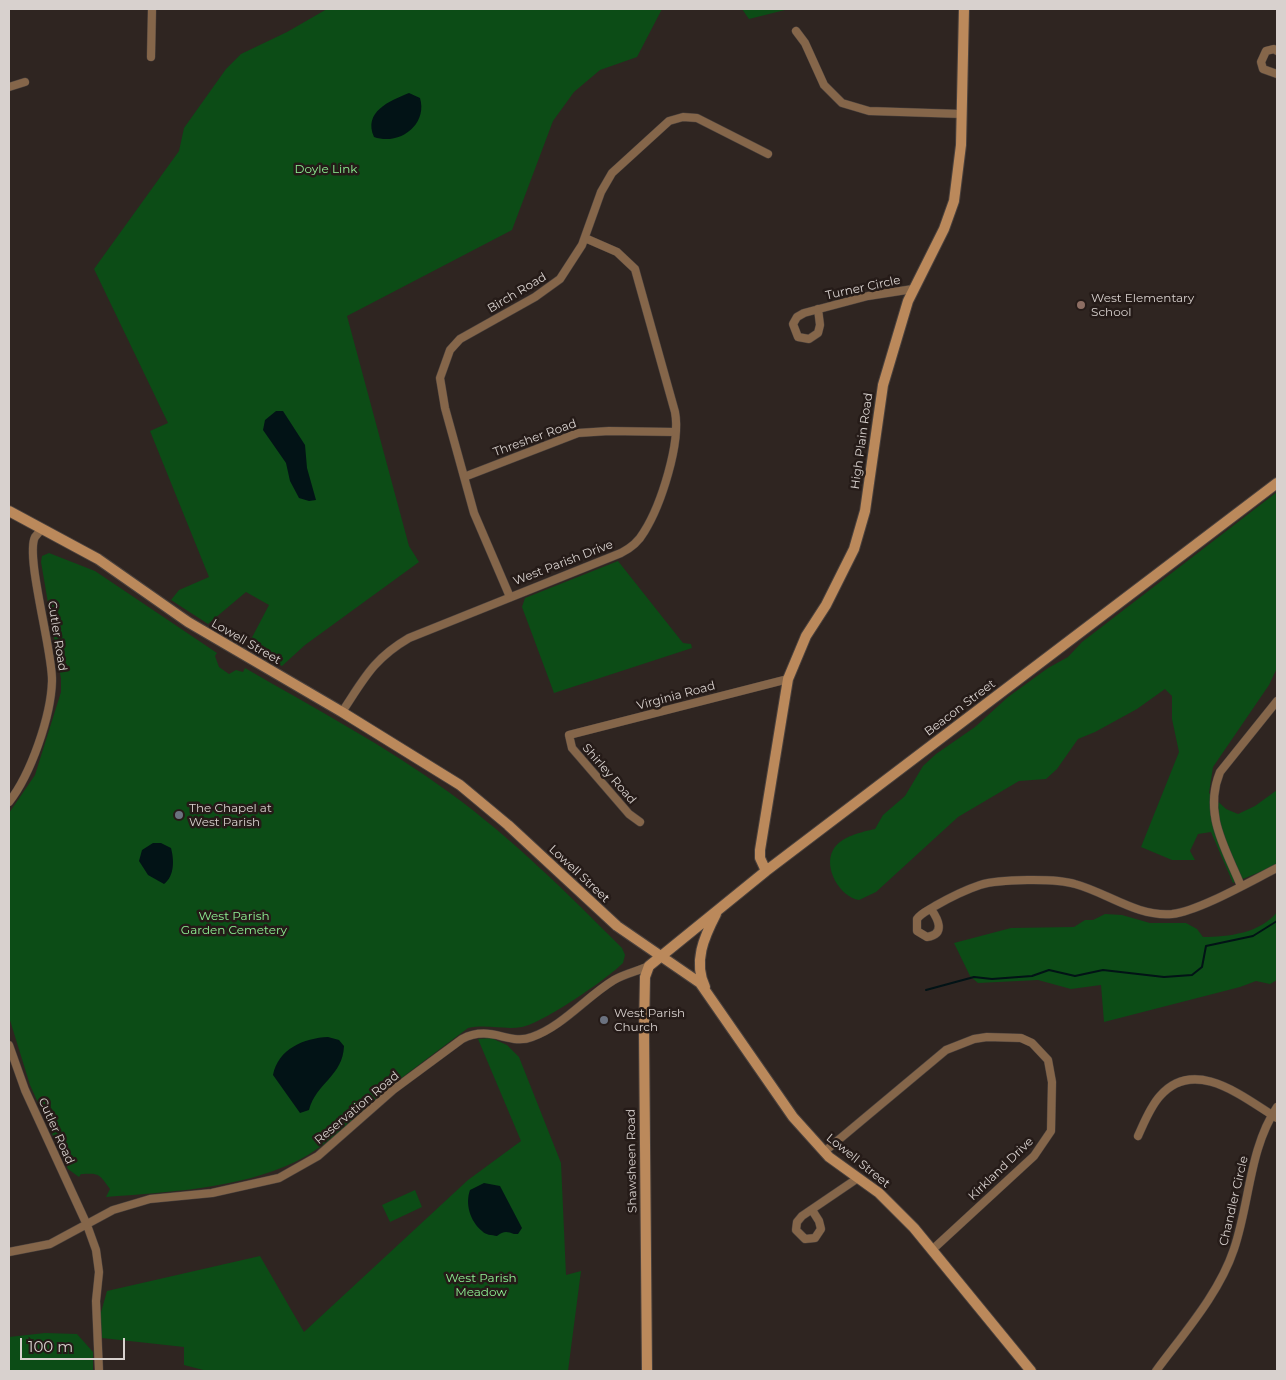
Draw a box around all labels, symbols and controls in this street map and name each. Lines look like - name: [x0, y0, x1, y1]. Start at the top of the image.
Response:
- park label: Doyle Link: [295, 162, 357, 176]
- street label: Birch Road: [485, 270, 549, 316]
- street label: Turner Circle: [824, 273, 902, 303]
- place label: West Elementary School: [1091, 291, 1194, 319]
- marker: West Elementary School: [1075, 299, 1087, 311]
- street label: High Plain Road: [848, 392, 876, 490]
- street label: Thresher Road: [491, 416, 579, 460]
- street label: West Parish Drive: [511, 537, 615, 589]
- street label: Cutler Road: [44, 600, 70, 672]
- street label: Lowell Street: [209, 616, 283, 668]
- street label: Beacon Street: [922, 677, 998, 739]
- street label: Virginia Road: [635, 679, 717, 713]
- street label: Shirley Road: [579, 741, 639, 807]
- place label: The Chapel at West Parish: [189, 801, 272, 829]
- marker: The Chapel at West Parish: [173, 809, 185, 821]
- street label: Lowell Street: [546, 842, 612, 906]
- park label: West Parish Garden Cemetery: [181, 909, 287, 937]
- place label: West Parish Church: [614, 1006, 685, 1034]
- marker: West Parish Church: [598, 1014, 610, 1026]
- street label: Reservation Road: [312, 1069, 402, 1147]
- street label: Cutler Road: [35, 1096, 77, 1166]
- street label: Shawsheen Road: [624, 1109, 640, 1213]
- street label: Lowell Street: [823, 1131, 893, 1191]
- street label: Kirkland Drive: [966, 1134, 1036, 1204]
- street label: Chandler Circle: [1217, 1155, 1251, 1247]
- park label: West Parish Meadow: [445, 1271, 517, 1299]
- scale bar: [22, 1328, 128, 1360]
- text: 100 m: [28, 1337, 73, 1356]

